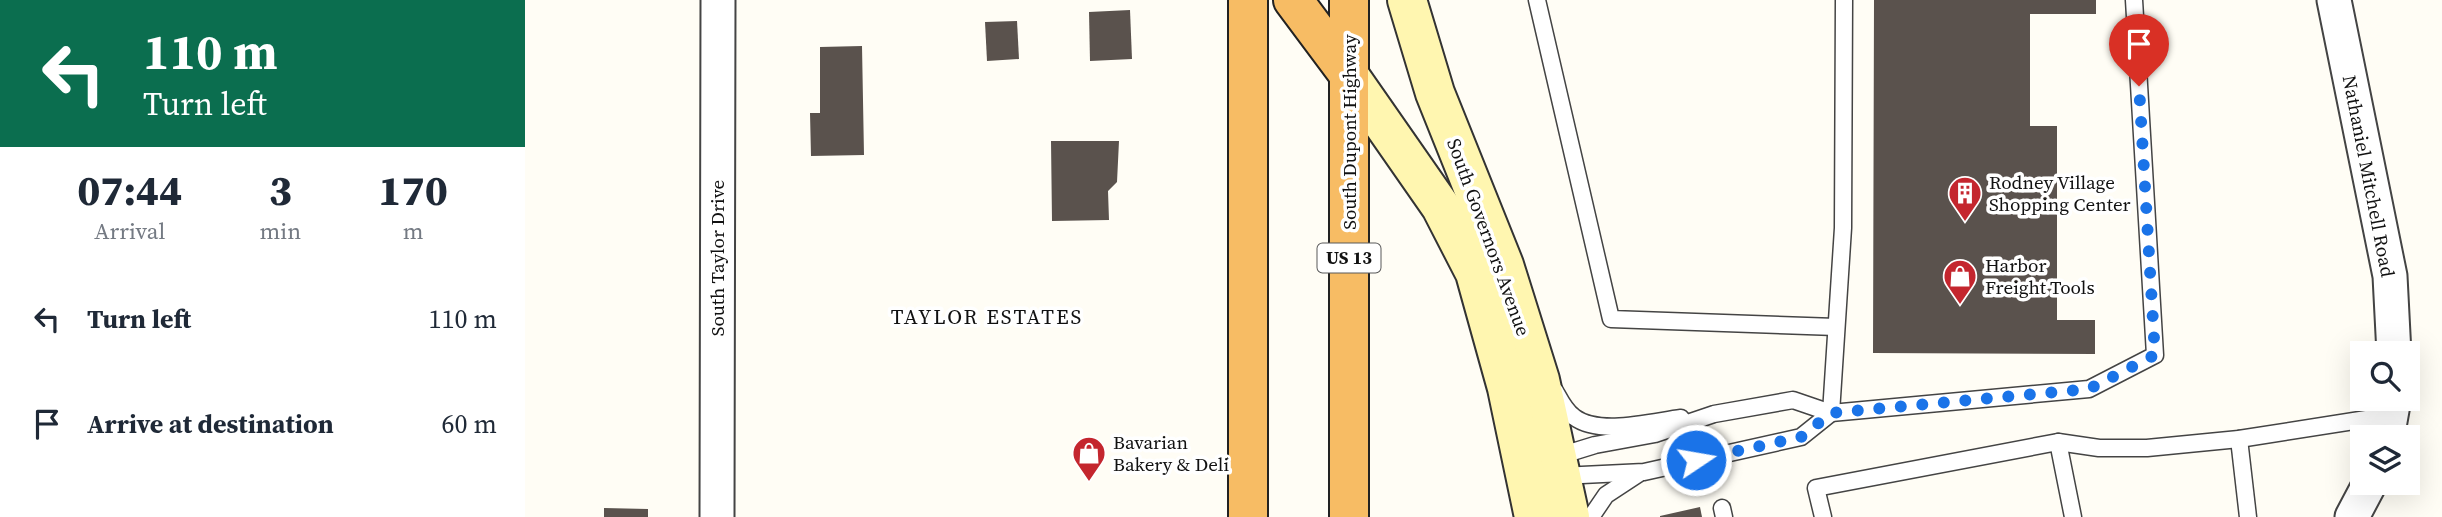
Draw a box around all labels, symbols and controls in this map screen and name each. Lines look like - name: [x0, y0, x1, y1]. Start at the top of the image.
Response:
- pin: [2109, 14, 2169, 86]
- text: 110 m: [143, 18, 278, 85]
- icon: arrive: [2120, 25, 2158, 63]
- icon: left: [28, 28, 119, 119]
- street label: South Dupont Highway: [1336, 34, 1362, 230]
- street label: Nathaniel Mitchell Road: [2337, 73, 2401, 279]
- text: Turn left: [143, 82, 267, 126]
- street label: South Governors Avenue: [1441, 135, 1537, 339]
- text: 07:44: [77, 161, 182, 219]
- text: 3: [269, 161, 292, 219]
- text: 170: [378, 161, 448, 219]
- place label: Rodney Village Shopping Center: [1989, 169, 2131, 217]
- building icon: Rodney Village Shopping Center: [1946, 174, 1984, 223]
- street label: South Taylor Drive: [704, 180, 730, 336]
- text: Arrival: [94, 215, 165, 247]
- text: min: [260, 215, 301, 247]
- text: m: [403, 215, 423, 247]
- road number: US 13: [1317, 244, 1381, 272]
- place label: Harbor Freight Tools: [1985, 252, 2095, 300]
- shop icon: Harbor Freight Tools: [1941, 257, 1979, 306]
- icon: left: [28, 300, 66, 338]
- text: Turn left: [87, 301, 191, 337]
- text: 110 m: [429, 301, 497, 337]
- district label: TAYLOR ESTATES: [891, 302, 1083, 331]
- map controls: [2350, 341, 2420, 495]
- button: search: [2350, 341, 2420, 411]
- icon: arrive: [28, 405, 66, 443]
- text: Arrive at destination: [87, 406, 334, 442]
- text: 60 m: [442, 406, 497, 442]
- position arrow: [1659, 423, 1733, 497]
- button: layers: [2350, 425, 2420, 495]
- place label: Bavarian Bakery & Deli: [1113, 429, 1229, 477]
- shop icon: Bavarian Bakery & Deli: [1070, 434, 1108, 483]

